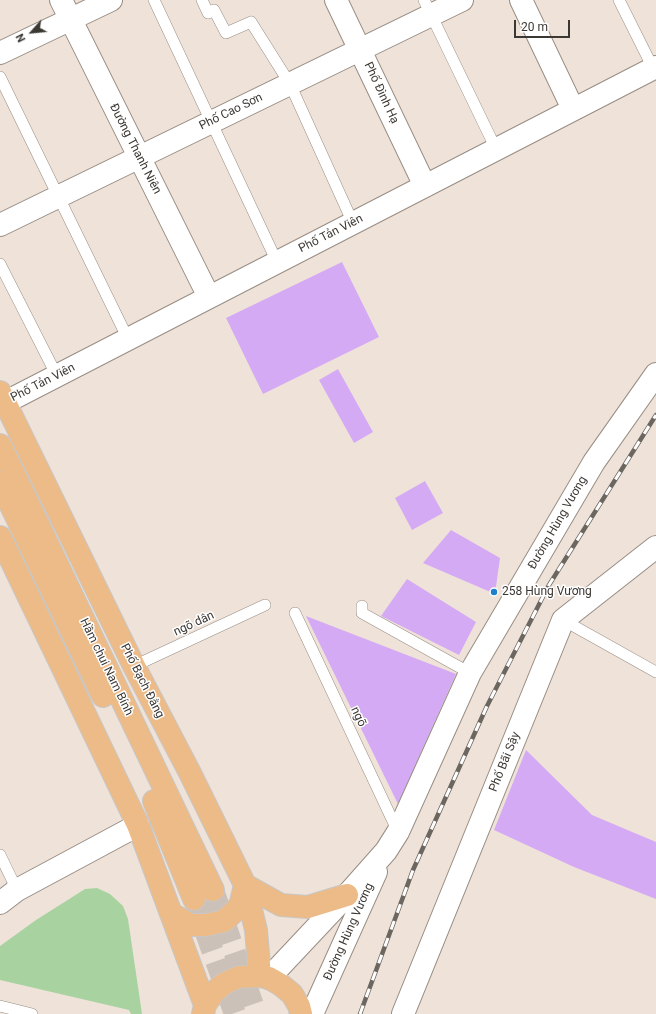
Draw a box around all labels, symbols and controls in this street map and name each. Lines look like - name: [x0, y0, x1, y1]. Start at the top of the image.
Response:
- north arrow: [12, 12, 52, 52]
- scale bar: [516, 12, 572, 38]
- text: 20 m: [521, 20, 548, 34]
- text: N: [13, 31, 28, 44]
- street label: Phố Đình Hạ: [360, 60, 402, 126]
- street label: Phố Cao Sơn: [197, 90, 265, 134]
- street label: Đường Thanh Niên: [106, 101, 164, 197]
- street label: Phố Tản Viên: [296, 212, 366, 256]
- street label: Phố Tản Viên: [8, 361, 78, 405]
- street label: Đường Hùng Vương: [525, 474, 591, 572]
- place label: 258 Hùng Vương: [502, 585, 592, 599]
- marker: 258 Hùng Vương: [489, 587, 499, 597]
- street label: ngõ dân: [171, 608, 217, 640]
- street label: Hầm chui Nam Bính: [76, 616, 136, 718]
- street label: Phố Bạch Đằng: [117, 641, 167, 721]
- street label: ngõ: [347, 705, 369, 729]
- street label: Phố Bãi Sậy: [486, 730, 524, 794]
- street label: Đường Hùng Vương: [321, 881, 377, 983]

